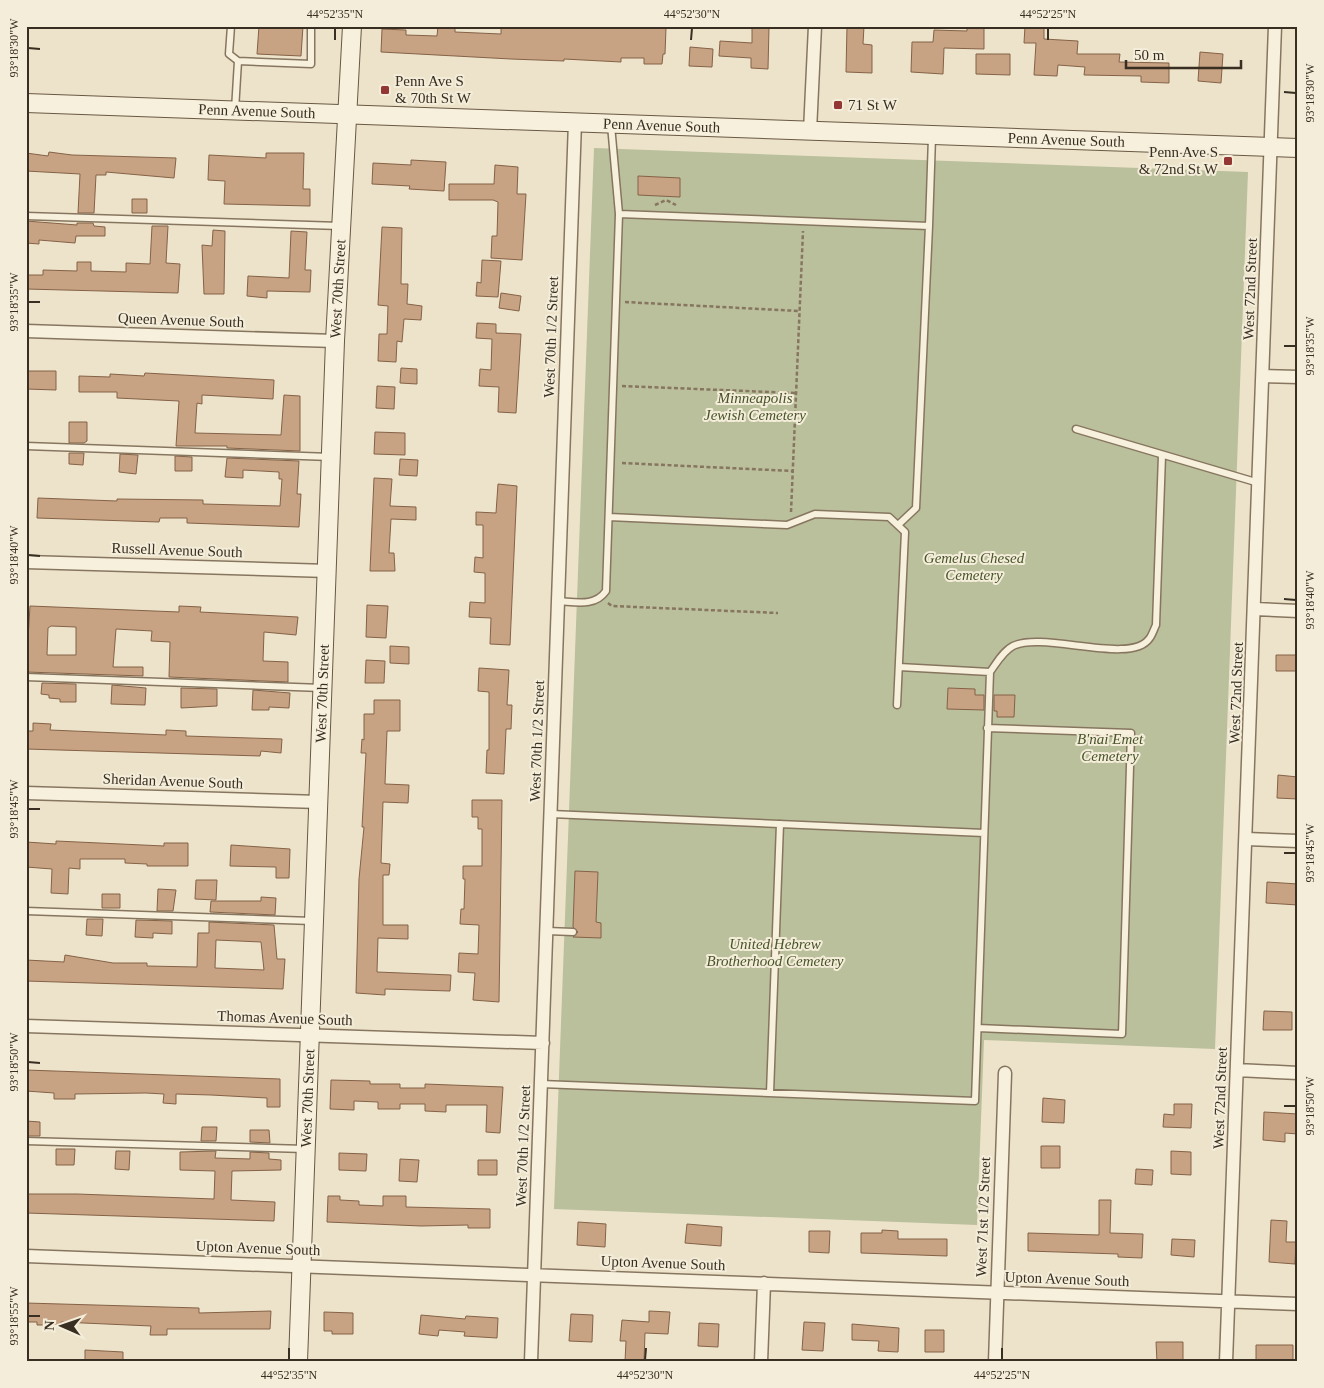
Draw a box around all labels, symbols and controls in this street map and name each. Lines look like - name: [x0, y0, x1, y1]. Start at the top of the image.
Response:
- text: 44°52'35"N: [307, 7, 364, 21]
- text: 44°52'30"N: [664, 7, 721, 21]
- text: 44°52'25"N: [1020, 7, 1077, 21]
- text: 93°18'30"W: [7, 18, 21, 78]
- scale bar: [1126, 38, 1242, 70]
- text: 50 m: [1134, 47, 1165, 63]
- text: 93°18'30"W: [1303, 63, 1317, 123]
- place label: Penn Ave S & 70th St W: [395, 73, 472, 106]
- marker: Penn Ave S & 70th St W: [379, 84, 391, 96]
- place label: 71 St W: [848, 97, 898, 113]
- marker: 71 St W: [832, 99, 844, 111]
- street label: Penn Avenue South: [198, 101, 316, 121]
- street label: Penn Avenue South: [603, 115, 721, 136]
- street label: Penn Avenue South: [1007, 130, 1126, 150]
- place label: Penn Ave S & 72nd St W: [1139, 144, 1219, 177]
- marker: Penn Ave S & 72nd St W: [1222, 155, 1234, 167]
- street label: West 72nd Street: [1240, 237, 1260, 340]
- street label: West 70th Street: [327, 238, 349, 339]
- text: 93°18'35"W: [7, 272, 21, 332]
- street label: West 70th 1/2 Street: [541, 275, 561, 398]
- street label: Queen Avenue South: [118, 310, 245, 330]
- text: 93°18'35"W: [1303, 316, 1317, 376]
- park label: Minneapolis Jewish Cemetery: [704, 390, 806, 423]
- text: 93°18'40"W: [7, 525, 21, 585]
- street label: Russell Avenue South: [111, 540, 243, 560]
- park label: Gemelus Chesed Cemetery: [924, 550, 1025, 583]
- text: 93°18'40"W: [1303, 570, 1317, 630]
- street label: West 72nd Street: [1226, 641, 1246, 744]
- street label: West 70th Street: [312, 643, 332, 743]
- street label: West 70th 1/2 Street: [527, 679, 547, 802]
- park label: B'nai Emet Cemetery: [1077, 731, 1144, 764]
- street label: Sheridan Avenue South: [102, 771, 244, 791]
- text: 93°18'45"W: [7, 779, 21, 839]
- text: 93°18'45"W: [1303, 823, 1317, 883]
- park label: United Hebrew Brotherhood Cemetery: [706, 936, 844, 969]
- street label: Thomas Avenue South: [217, 1008, 354, 1028]
- text: 93°18'50"W: [7, 1032, 21, 1092]
- street label: West 72nd Street: [1210, 1046, 1230, 1149]
- street label: West 70th Street: [298, 1048, 317, 1148]
- text: 93°18'50"W: [1303, 1076, 1317, 1136]
- street label: West 70th 1/2 Street: [513, 1084, 533, 1207]
- street label: West 71st 1/2 Street: [973, 1156, 993, 1277]
- street label: Upton Avenue South: [195, 1238, 321, 1258]
- street label: Upton Avenue South: [600, 1253, 726, 1273]
- street label: Upton Avenue South: [1004, 1269, 1130, 1289]
- text: 93°18'55"W: [7, 1286, 21, 1346]
- north arrow: [38, 1300, 88, 1350]
- text: N: [42, 1320, 57, 1331]
- text: 44°52'35"N: [261, 1368, 318, 1382]
- text: 44°52'30"N: [617, 1368, 674, 1382]
- text: 44°52'25"N: [974, 1368, 1031, 1382]

